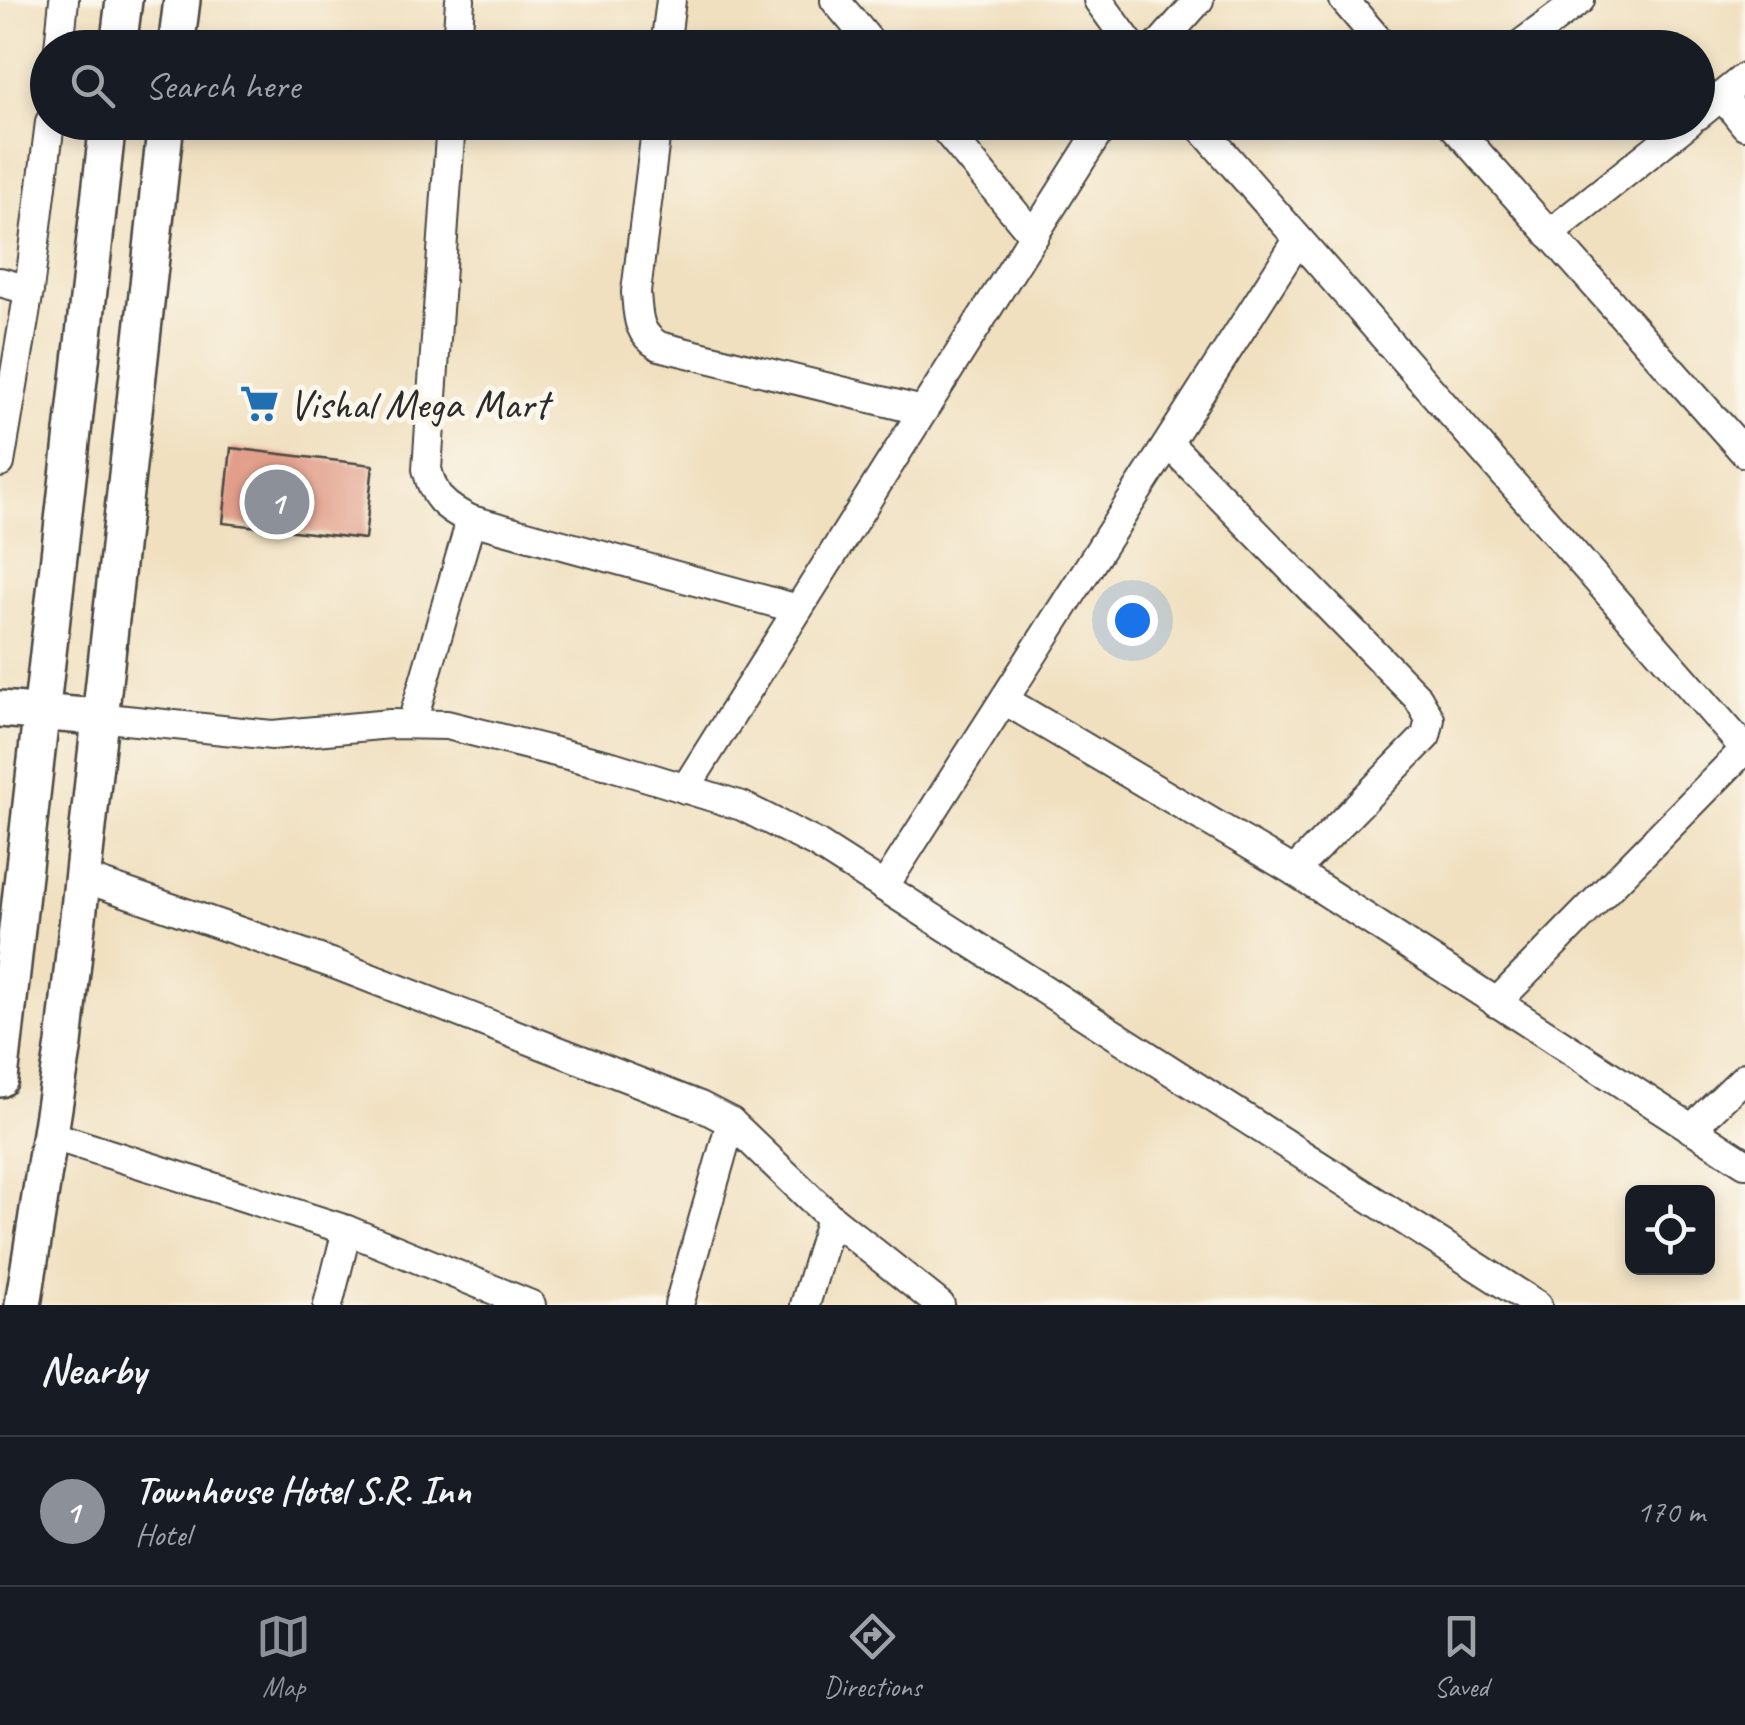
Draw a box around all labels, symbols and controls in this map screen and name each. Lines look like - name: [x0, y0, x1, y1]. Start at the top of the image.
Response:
- search box: [30, 30, 1715, 140]
- icon: search: [65, 58, 120, 113]
- text: Search here: [145, 62, 300, 109]
- place label: Vishal Mega Mart: [289, 378, 553, 431]
- supermarket icon: Vishal Mega Mart: [238, 383, 280, 425]
- pin: 1: [244, 464, 310, 540]
- your location: [1107, 595, 1158, 646]
- map controls: [1625, 1185, 1715, 1275]
- button: locate: [1625, 1185, 1715, 1275]
- text: Nearby: [40, 1344, 146, 1397]
- text: Townhouse Hotel S.R. Inn: [135, 1467, 471, 1514]
- text: 1: [65, 1491, 80, 1532]
- text: 170 m: [1636, 1491, 1705, 1532]
- text: Hotel: [135, 1514, 191, 1555]
- tab: Map: [256, 1609, 311, 1704]
- tab: Directions: [824, 1609, 921, 1704]
- tab: Saved: [1434, 1609, 1489, 1704]

